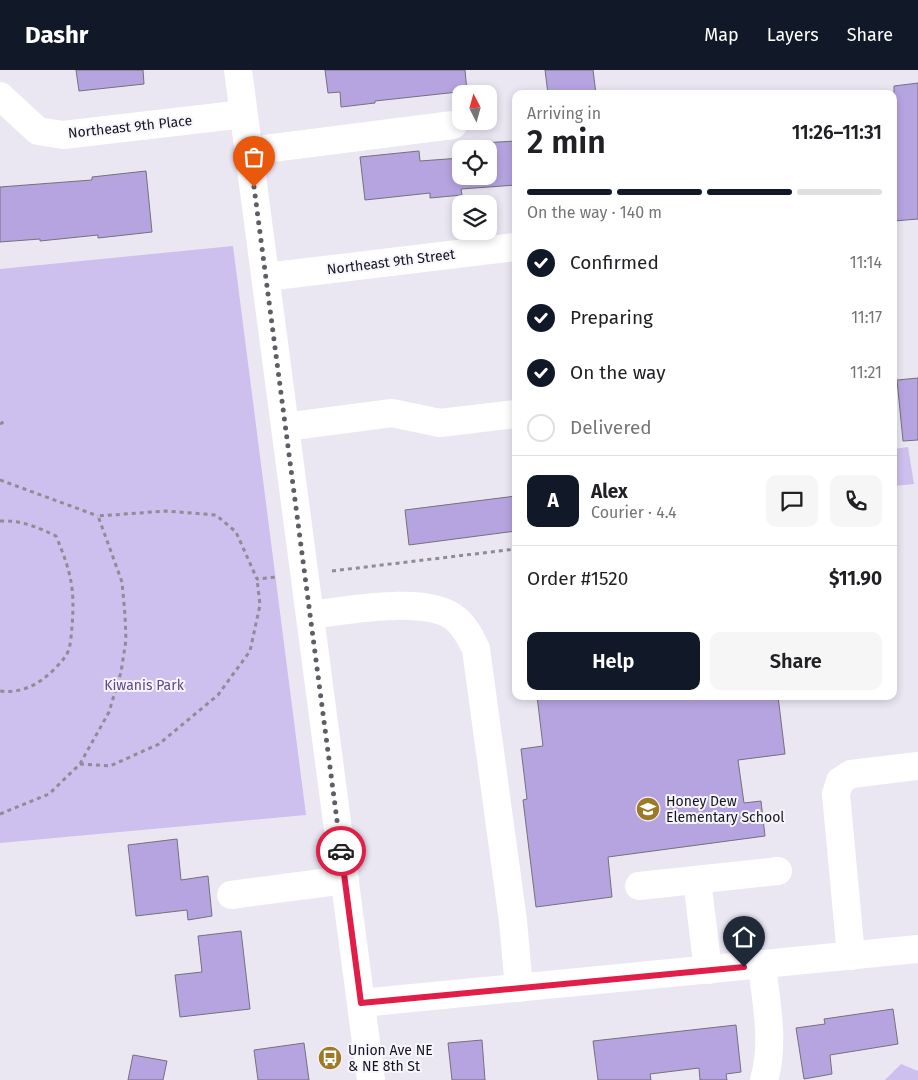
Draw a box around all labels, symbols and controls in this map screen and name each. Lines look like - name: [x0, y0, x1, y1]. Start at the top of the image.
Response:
- text: Dashr: [25, 21, 88, 49]
- text: Map: [704, 24, 739, 46]
- text: Layers: [767, 24, 819, 46]
- text: Share: [847, 24, 893, 46]
- north arrow: [452, 85, 498, 130]
- map controls: [452, 85, 497, 240]
- text: Arriving in: [527, 104, 601, 123]
- street label: Northeast 9th Place: [67, 112, 193, 142]
- text: 11:26–11:31: [792, 121, 882, 144]
- text: 2 min: [527, 123, 606, 161]
- pin: [233, 136, 275, 187]
- button: locate: [452, 140, 497, 185]
- icon: bag: [240, 143, 268, 171]
- button: layers: [452, 195, 497, 240]
- text: On the way · 140 m: [527, 203, 662, 222]
- street label: Northeast 9th Street: [326, 246, 457, 278]
- icon: check: [527, 249, 555, 277]
- text: Confirmed: [570, 251, 659, 274]
- text: 11:14: [850, 253, 882, 272]
- icon: check: [527, 304, 555, 332]
- text: Preparing: [570, 306, 653, 329]
- text: 11:17: [851, 308, 882, 327]
- icon: check: [527, 359, 555, 387]
- text: On the way: [570, 361, 666, 384]
- text: 11:21: [850, 363, 882, 382]
- text: Delivered: [570, 416, 652, 439]
- button: chat: [766, 475, 818, 527]
- button: phone: [830, 475, 882, 527]
- text: Alex: [591, 480, 628, 503]
- text: A: [547, 489, 559, 512]
- text: Courier · 4.4: [591, 503, 677, 522]
- text: Order #1520: [527, 567, 628, 590]
- text: $11.90: [829, 567, 882, 590]
- button: Help: [527, 632, 700, 690]
- button: Share: [710, 632, 882, 690]
- park label: Kiwanis Park: [104, 677, 185, 694]
- place label: Honey Dew Elementary School: [666, 793, 784, 826]
- school or university icon: Honey Dew Elementary School: [635, 796, 661, 822]
- courier: [316, 826, 366, 876]
- icon: car: [327, 837, 355, 865]
- pin: [723, 916, 765, 967]
- icon: home: [730, 923, 758, 951]
- place label: Union Ave NE & NE 8th St: [348, 1042, 433, 1075]
- bus stop icon: Union Ave NE & NE 8th St: [317, 1045, 343, 1071]

